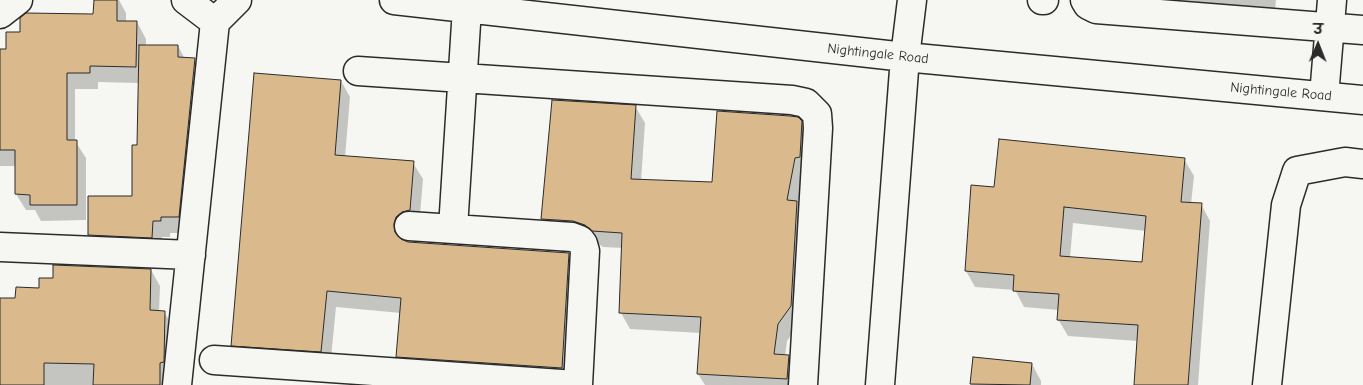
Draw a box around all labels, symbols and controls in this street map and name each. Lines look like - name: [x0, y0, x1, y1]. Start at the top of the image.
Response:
- north arrow: [1293, 20, 1343, 70]
- text: उ: [1313, 21, 1323, 38]
- street label: Nightingale Road: [826, 40, 930, 68]
- street label: Nightingale Road: [1230, 79, 1332, 105]

